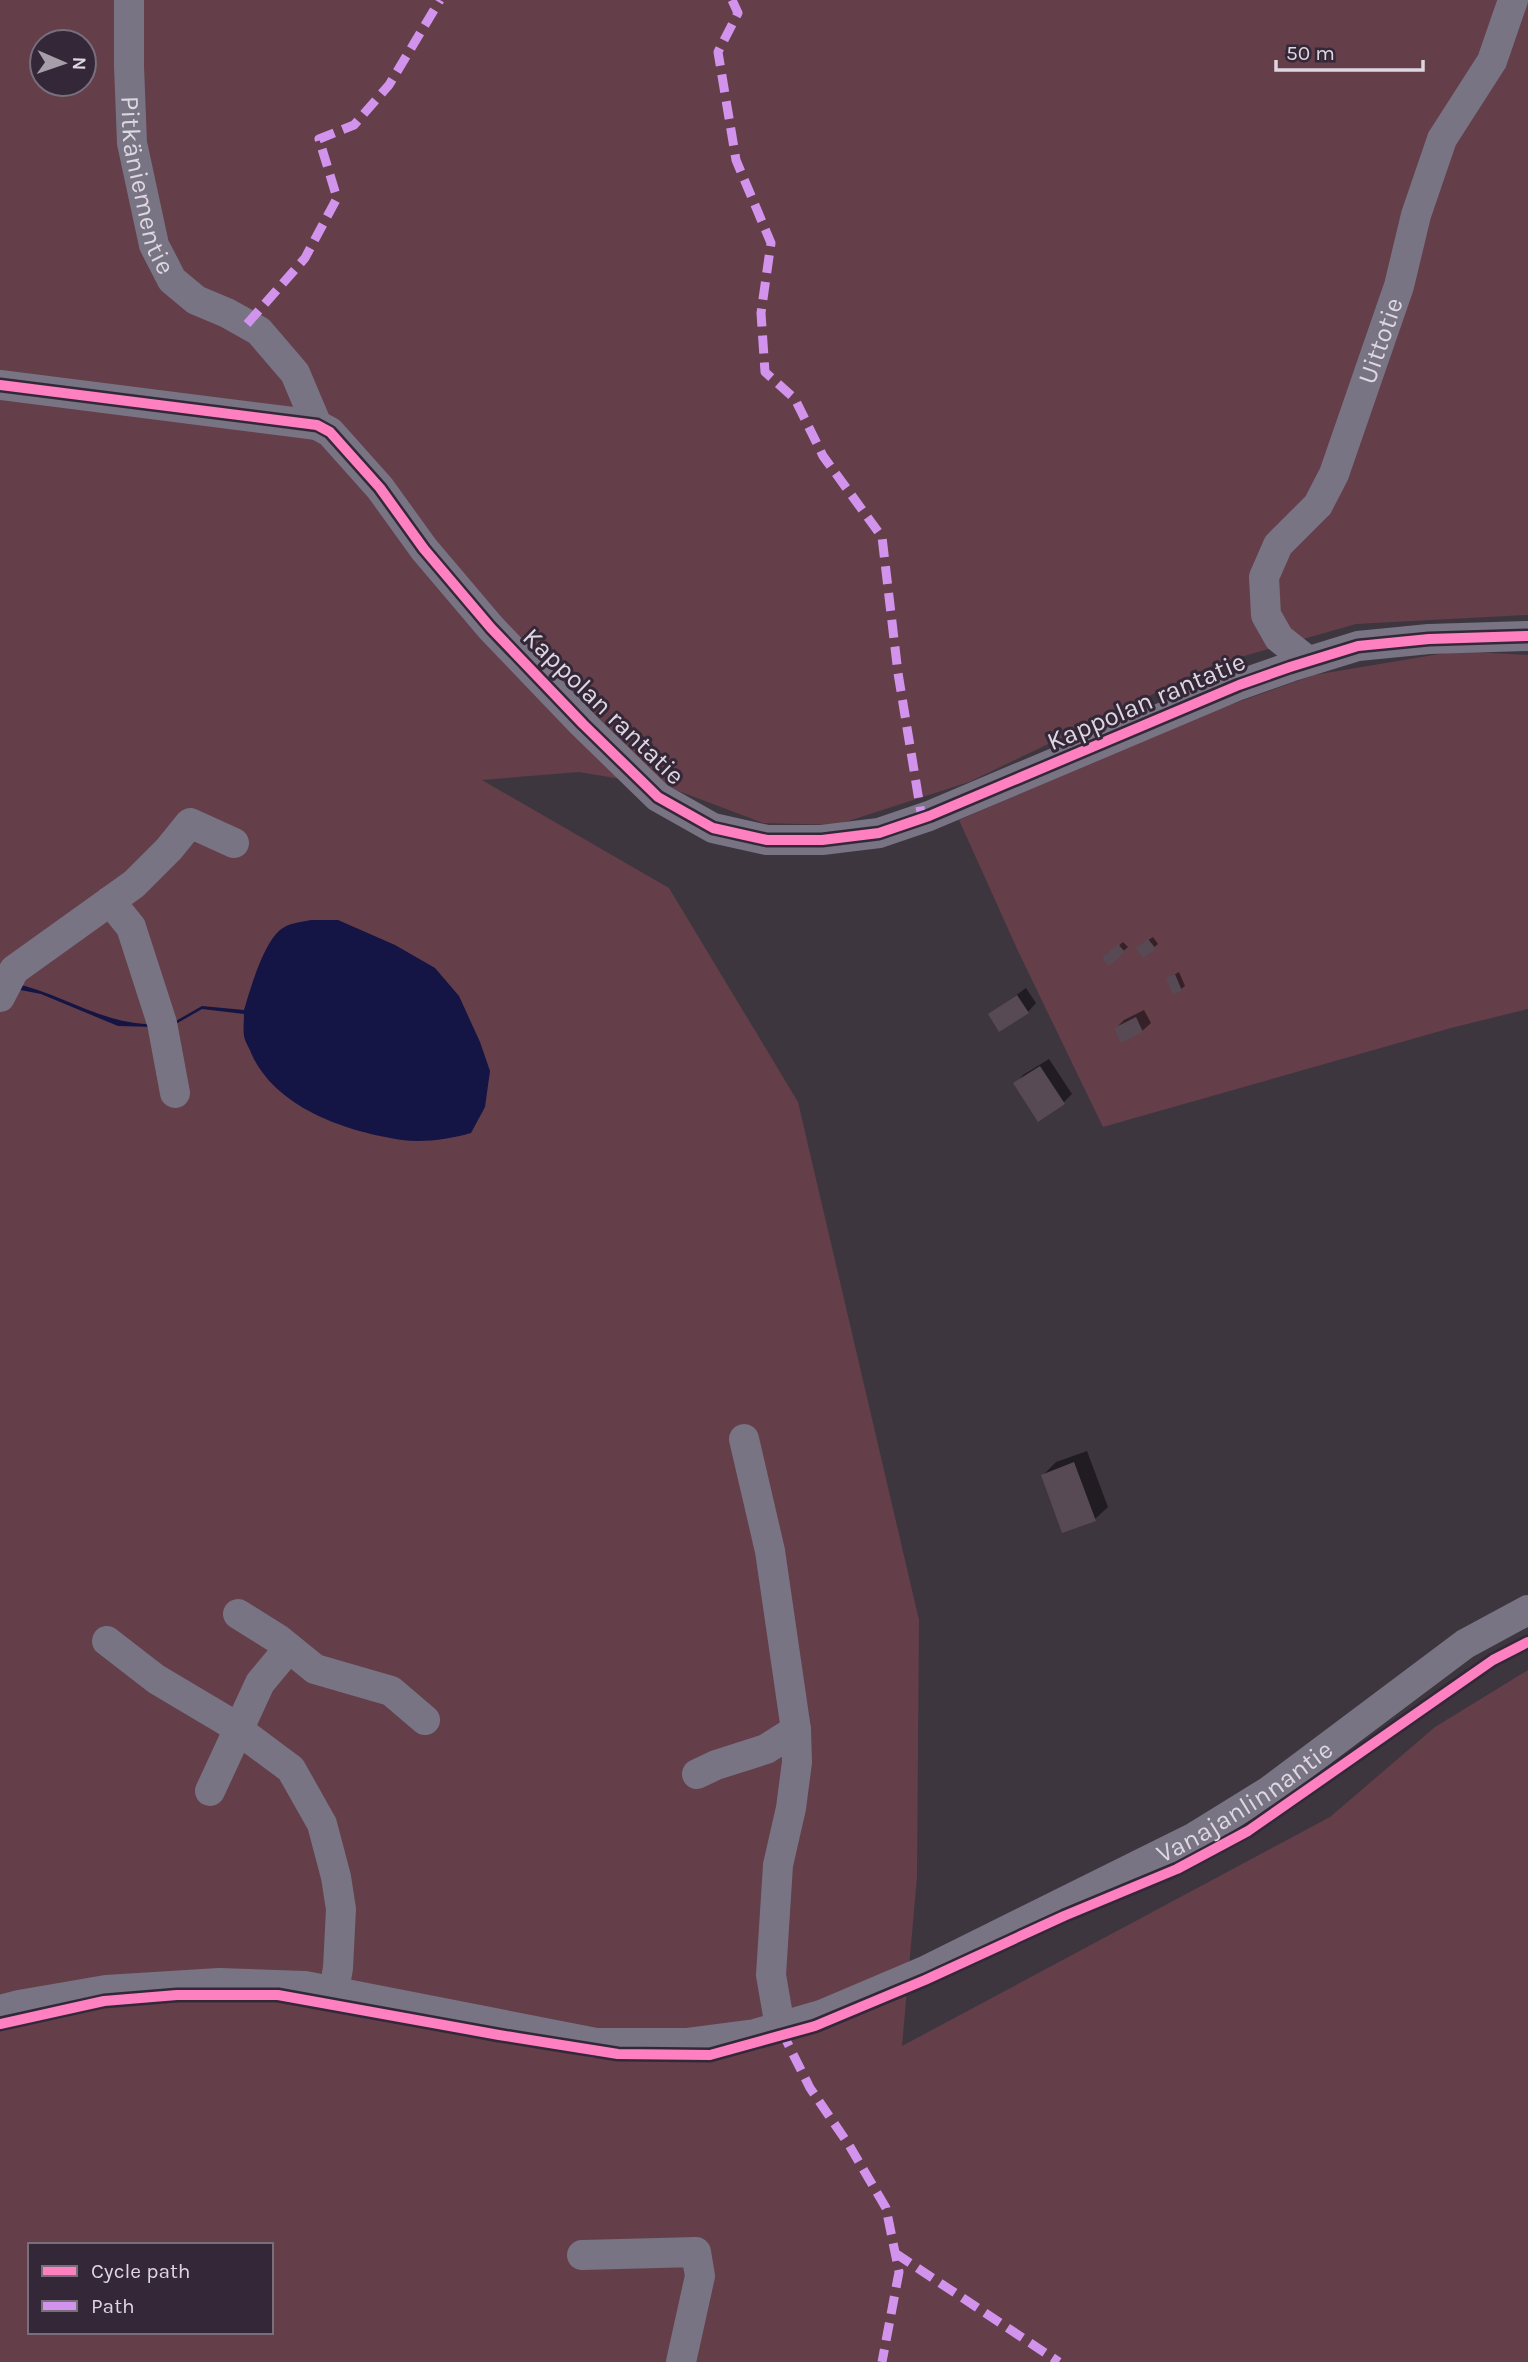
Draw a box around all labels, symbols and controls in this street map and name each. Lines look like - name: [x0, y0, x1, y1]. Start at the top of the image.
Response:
- north arrow: [28, 28, 98, 98]
- scale bar: [1276, 28, 1423, 72]
- text: 50 m: [1286, 41, 1335, 65]
- text: N: [68, 56, 90, 71]
- street label: Pitkäniementie: [114, 95, 181, 280]
- street label: Uittotie: [1351, 293, 1410, 388]
- street label: Kappolan rantatie: [516, 621, 691, 791]
- street label: Kappolan rantatie: [1042, 646, 1250, 757]
- street label: Vanajanlinnantie: [1151, 1734, 1339, 1870]
- legend: [28, 2243, 273, 2334]
- text: Cycle path: [91, 2259, 191, 2283]
- text: Path: [91, 2294, 135, 2318]

